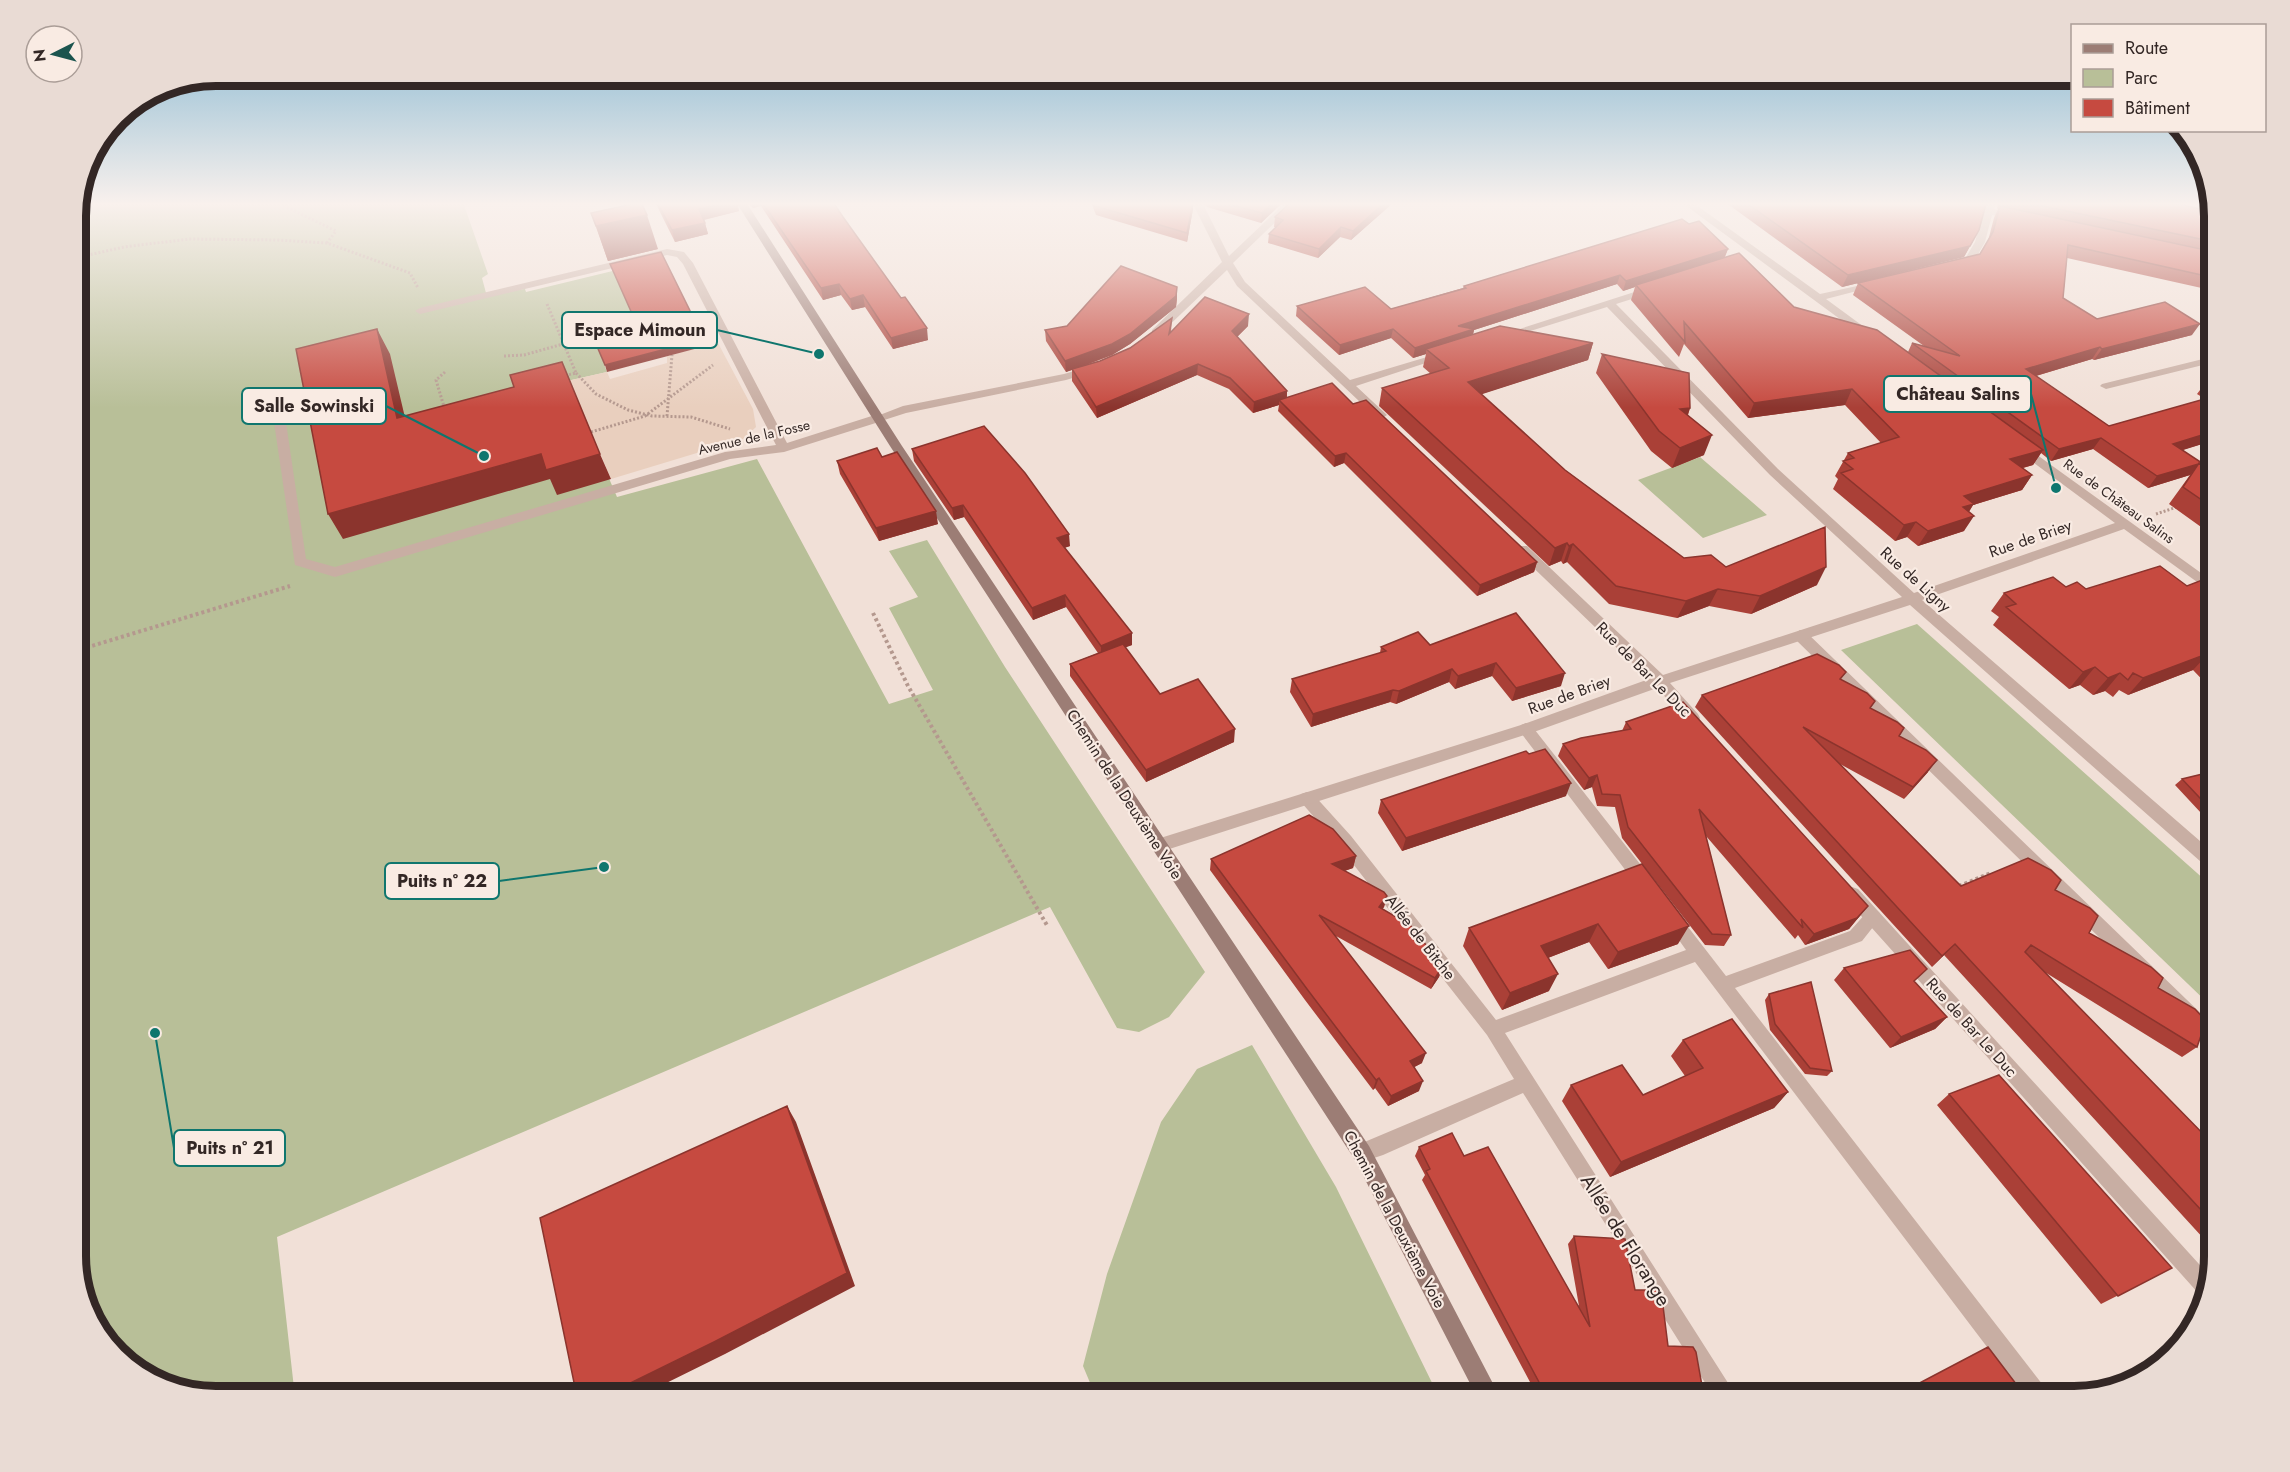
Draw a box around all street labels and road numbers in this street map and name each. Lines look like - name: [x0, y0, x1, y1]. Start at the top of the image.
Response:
- street label: Avenue de la Fosse: [696, 414, 812, 460]
- street label: Rue de Château Salins: [2059, 454, 2179, 548]
- street label: Rue de Briey: [1986, 513, 2076, 563]
- street label: Rue de Ligny: [1875, 541, 1957, 618]
- street label: Rue de Bar Le Duc: [1591, 616, 1697, 722]
- street label: Rue de Briey: [1525, 669, 1614, 720]
- street label: Chemin de la Deuxième Voie: [1061, 705, 1188, 884]
- street label: Allée de Bitche: [1380, 890, 1461, 985]
- street label: Rue de Bar Le Duc: [1921, 973, 2023, 1082]
- street label: Chemin de la Deuxième Voie: [1338, 1126, 1451, 1312]
- street label: Allée de Florange: [1573, 1169, 1678, 1312]

